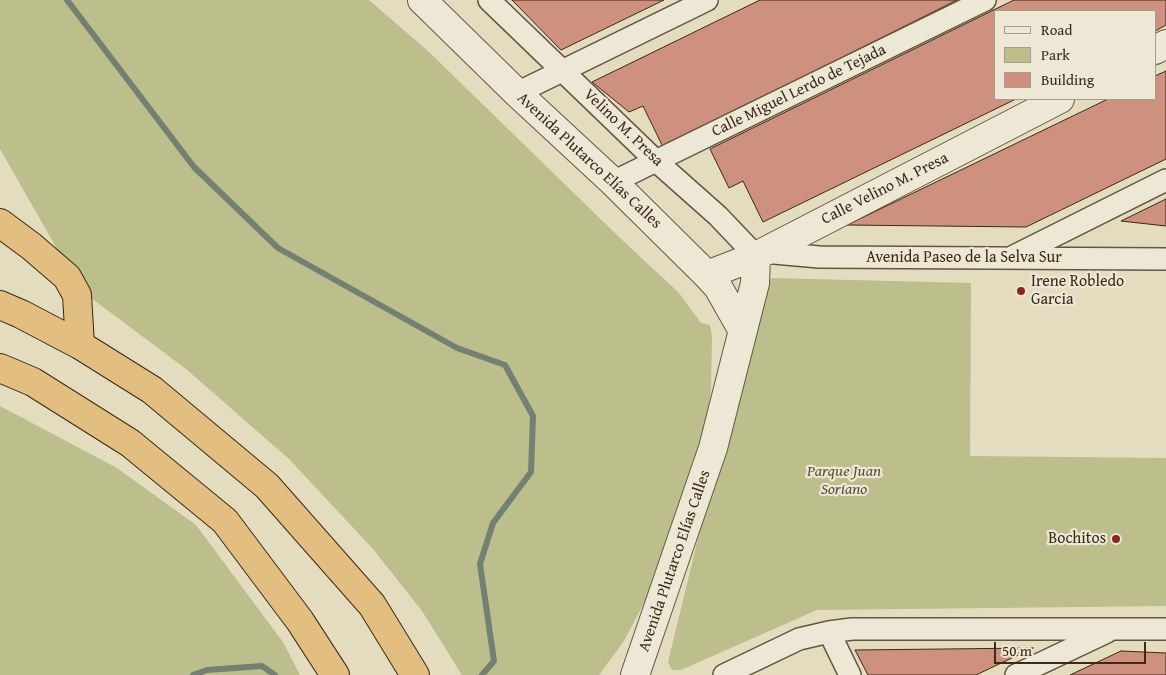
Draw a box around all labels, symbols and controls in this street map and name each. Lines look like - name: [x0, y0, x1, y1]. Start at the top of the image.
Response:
- legend: [994, 10, 1156, 100]
- text: Road: [1041, 19, 1072, 40]
- street label: Calle Miguel Lerdo de Tejada: [709, 40, 889, 142]
- text: Park: [1041, 44, 1070, 65]
- text: Building: [1041, 69, 1094, 90]
- street label: Velino M. Presa: [579, 85, 667, 171]
- street label: Avenida Plutarco Elías Calles: [513, 89, 665, 233]
- street label: Calle Velino M. Presa: [818, 149, 952, 229]
- street label: Avenida Paseo de la Selva Sur: [866, 248, 1062, 268]
- place label: Irene Robledo Garcia: [1031, 272, 1124, 310]
- marker: Irene Robledo Garcia: [1015, 285, 1027, 297]
- park label: Parque Juan Soriano: [807, 462, 881, 500]
- street label: Avenida Plutarco Elías Calles: [635, 468, 715, 654]
- place label: Bochitos: [1048, 529, 1106, 549]
- marker: Bochitos: [1110, 533, 1122, 545]
- scale bar: [996, 632, 1148, 664]
- text: 50 m: [1002, 640, 1032, 661]

